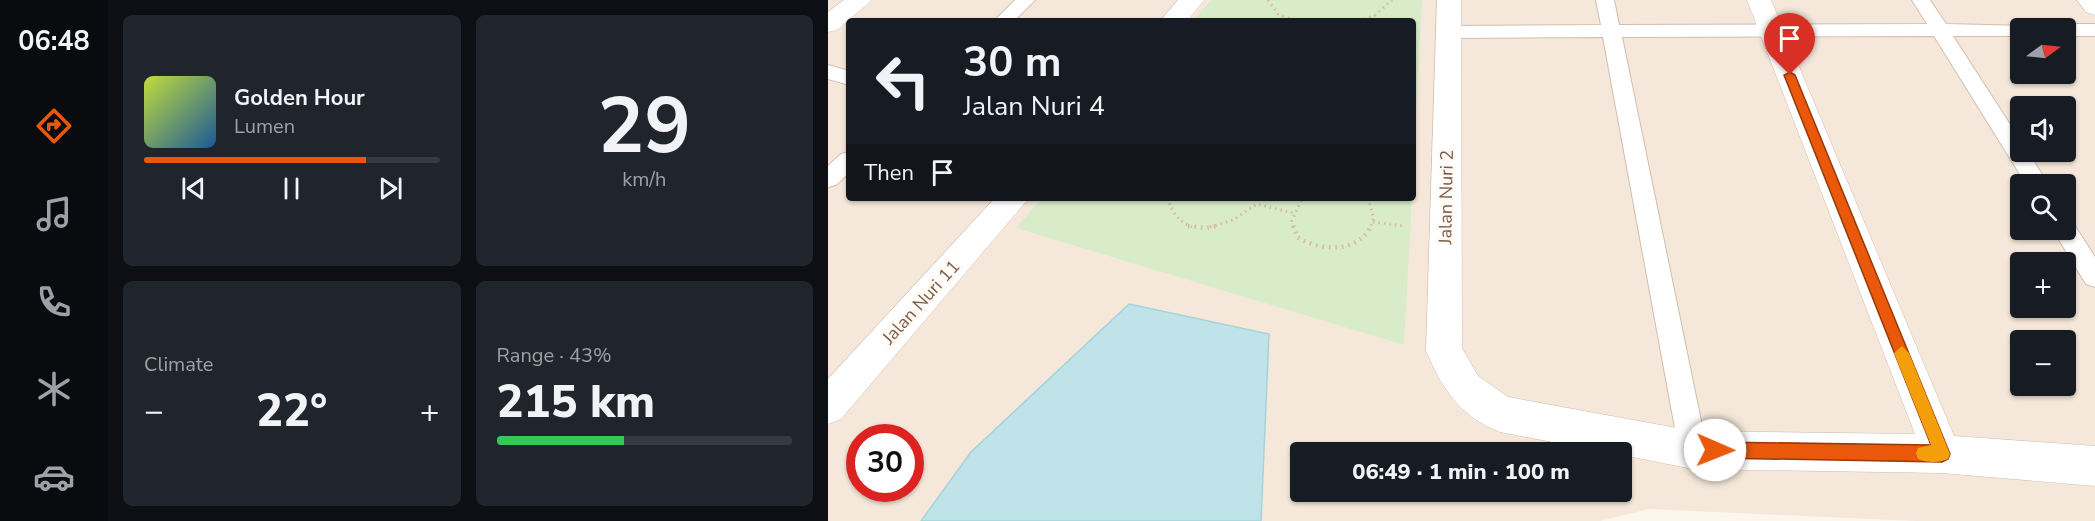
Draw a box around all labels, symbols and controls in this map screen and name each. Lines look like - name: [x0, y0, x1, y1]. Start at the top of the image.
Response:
- pin: [1764, 13, 1815, 75]
- north arrow: [2010, 18, 2076, 84]
- map controls: [2010, 18, 2076, 396]
- icon: arrive: [1773, 22, 1806, 55]
- text: 06:48: [18, 23, 90, 60]
- text: 30 m: [963, 34, 1062, 91]
- icon: left: [864, 42, 942, 120]
- text: 29: [597, 73, 691, 180]
- text: Golden Hour: [234, 83, 365, 113]
- text: Jalan Nuri 4: [963, 88, 1105, 125]
- button: sound: [2010, 96, 2076, 162]
- icon: directions: [33, 105, 75, 147]
- text: Lumen: [234, 113, 295, 140]
- street label: Jalan Nuri 2: [1433, 150, 1459, 245]
- icon: arrive: [926, 156, 959, 189]
- text: Then: [864, 158, 914, 188]
- text: km/h: [622, 166, 666, 193]
- icon: previous: [177, 172, 210, 205]
- icon: pause: [275, 172, 308, 205]
- icon: next: [374, 172, 407, 205]
- button: search: [2010, 174, 2076, 240]
- icon: music: [33, 193, 75, 235]
- button: +: [2010, 252, 2076, 318]
- street label: Jalan Nuri 11: [876, 255, 965, 350]
- icon: phone: [33, 281, 75, 323]
- button: −: [2010, 330, 2076, 396]
- text: Range · 43%: [497, 342, 612, 369]
- text: Climate: [144, 351, 213, 378]
- icon: climate: [33, 368, 75, 410]
- text: 215 km: [497, 372, 655, 433]
- text: 22°: [256, 381, 327, 442]
- text: −: [144, 389, 164, 434]
- text: +: [420, 389, 440, 434]
- position arrow: [1683, 418, 1747, 482]
- speed limit sign: 30: [846, 424, 924, 502]
- icon: car: [33, 456, 75, 498]
- text: 06:49 · 1 min · 100 m: [1352, 457, 1570, 487]

